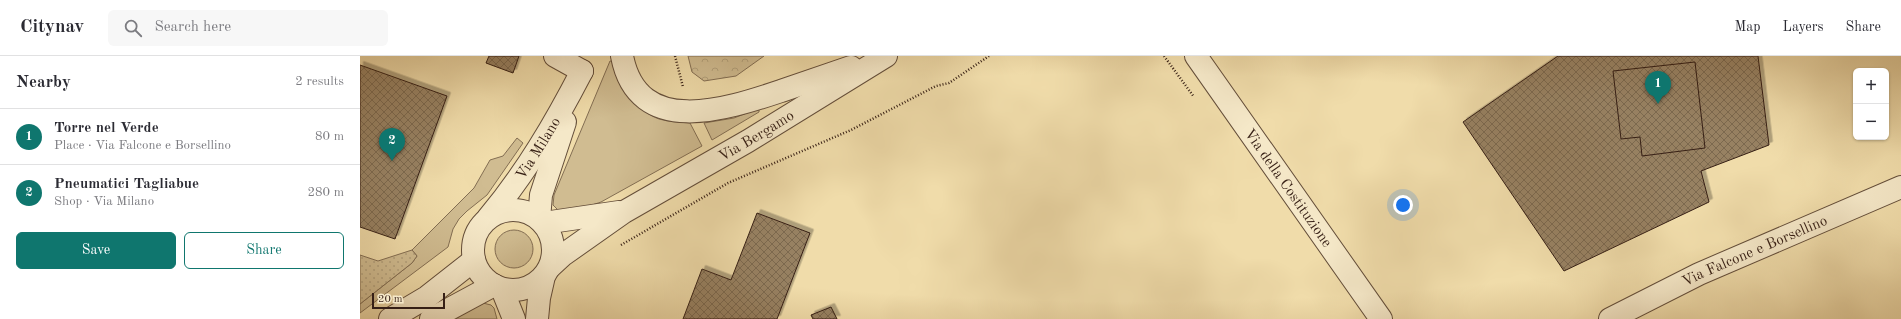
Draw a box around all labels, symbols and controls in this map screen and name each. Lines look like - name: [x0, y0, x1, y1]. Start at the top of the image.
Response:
- search box: [108, 10, 388, 46]
- icon: search: [122, 17, 144, 39]
- text: Citynav: [20, 18, 84, 37]
- text: Search here: [154, 20, 231, 35]
- text: Map: [1735, 20, 1761, 34]
- text: Layers: [1783, 20, 1824, 34]
- text: Share: [1846, 20, 1881, 34]
- map controls: [1853, 68, 1889, 140]
- button: +: [1853, 68, 1889, 104]
- pin: 1: [1645, 71, 1671, 104]
- text: Nearby: [16, 74, 71, 91]
- text: 2 results: [295, 75, 344, 88]
- button: −: [1853, 104, 1889, 140]
- street label: Via Bergamo: [717, 108, 797, 165]
- street label: Via Milano: [514, 115, 564, 183]
- text: Torre nel Verde: [54, 121, 159, 136]
- street label: Via della Costituzione: [1241, 127, 1334, 251]
- pin: 2: [379, 128, 405, 161]
- text: 1: [25, 130, 33, 143]
- text: 80 m: [315, 130, 344, 143]
- text: Place · Via Falcone e Borsellino: [54, 139, 231, 152]
- text: Pneumatici Tagliabue: [54, 177, 199, 192]
- text: 2: [25, 186, 33, 199]
- text: 280 m: [307, 186, 344, 199]
- text: Shop · Via Milano: [54, 195, 154, 208]
- your location: [1393, 195, 1413, 215]
- street label: Via Falcone e Borsellino: [1680, 214, 1830, 290]
- button: Save: [16, 232, 176, 269]
- button: Share: [184, 232, 344, 269]
- scale bar: [372, 291, 445, 310]
- text: 20 m: [378, 294, 403, 305]

